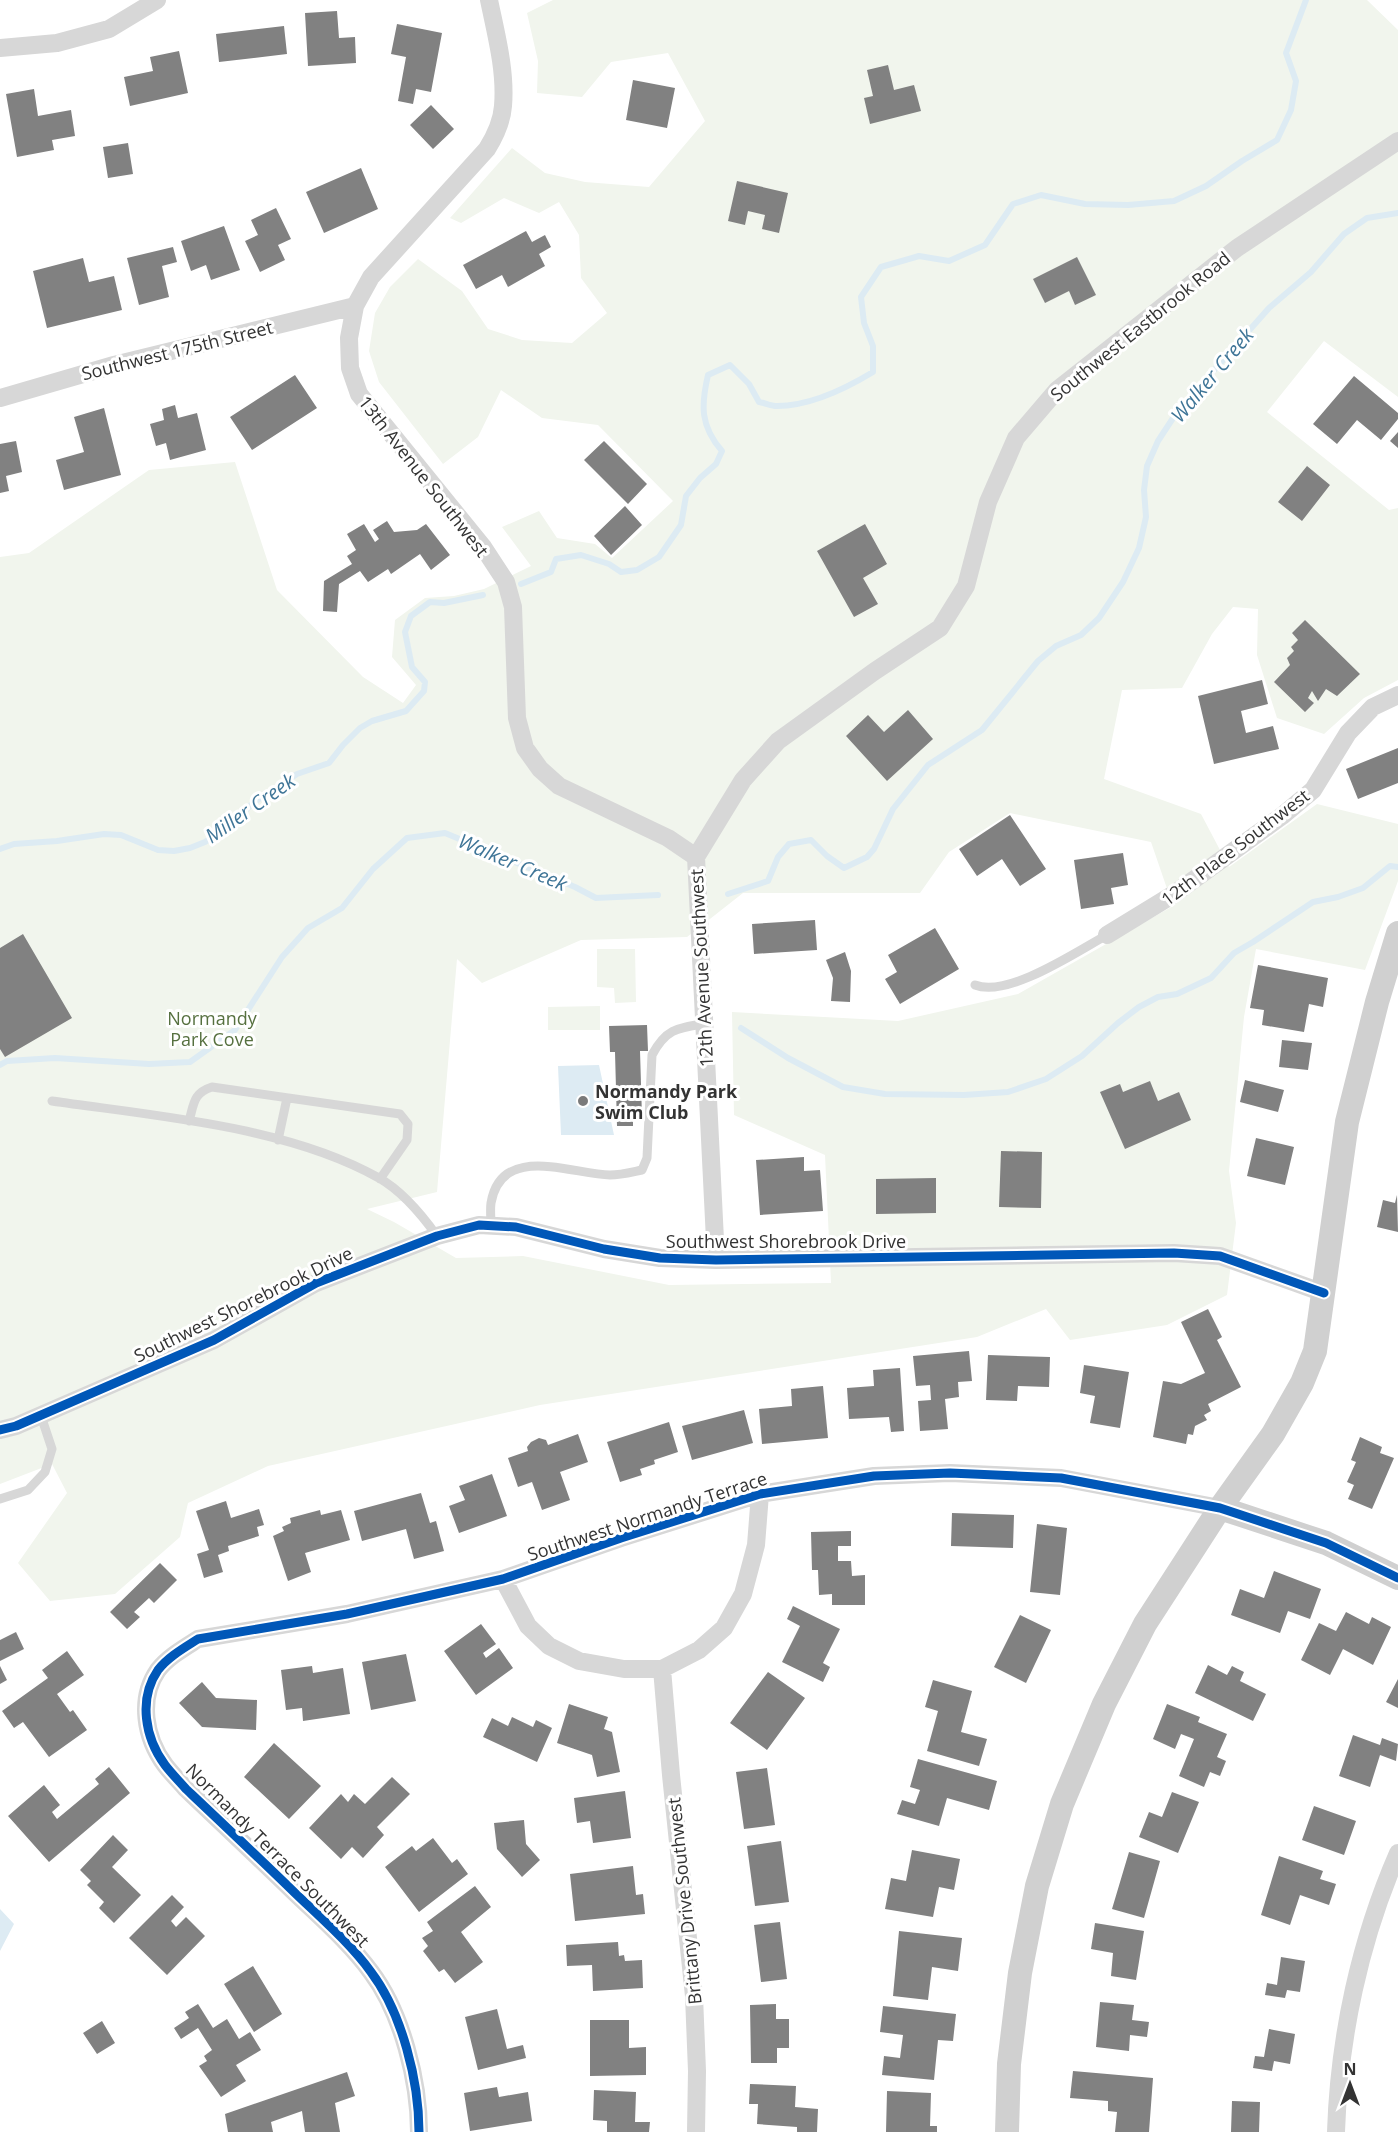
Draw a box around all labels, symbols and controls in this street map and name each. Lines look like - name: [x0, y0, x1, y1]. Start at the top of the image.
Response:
- street label: Southwest Eastbrook Road: [1045, 246, 1235, 406]
- street label: Southwest 175th Street: [79, 315, 275, 385]
- water label: Walker Creek: [1165, 321, 1260, 428]
- street label: 13th Avenue Southwest: [353, 390, 495, 562]
- water label: Miller Creek: [200, 766, 301, 849]
- street label: 12th Place Southwest: [1156, 783, 1314, 911]
- water label: Walker Creek: [455, 827, 573, 897]
- street label: 12th Avenue Southwest: [684, 868, 718, 1068]
- park label: Normandy Park Cove: [167, 1006, 258, 1051]
- place label: Normandy Park Swim Club: [595, 1079, 738, 1124]
- marker: Normandy Park Swim Club: [576, 1094, 590, 1108]
- street label: Southwest Shorebrook Drive: [666, 1229, 906, 1253]
- street label: Southwest Shorebrook Drive: [130, 1241, 356, 1367]
- street label: Southwest Normandy Terrace: [524, 1466, 770, 1566]
- street label: Normandy Terrace Southwest: [181, 1758, 375, 1952]
- street label: Brittany Drive Southwest: [661, 1796, 707, 2006]
- north arrow: [1320, 2054, 1380, 2114]
- text: N: [1343, 2058, 1357, 2080]

